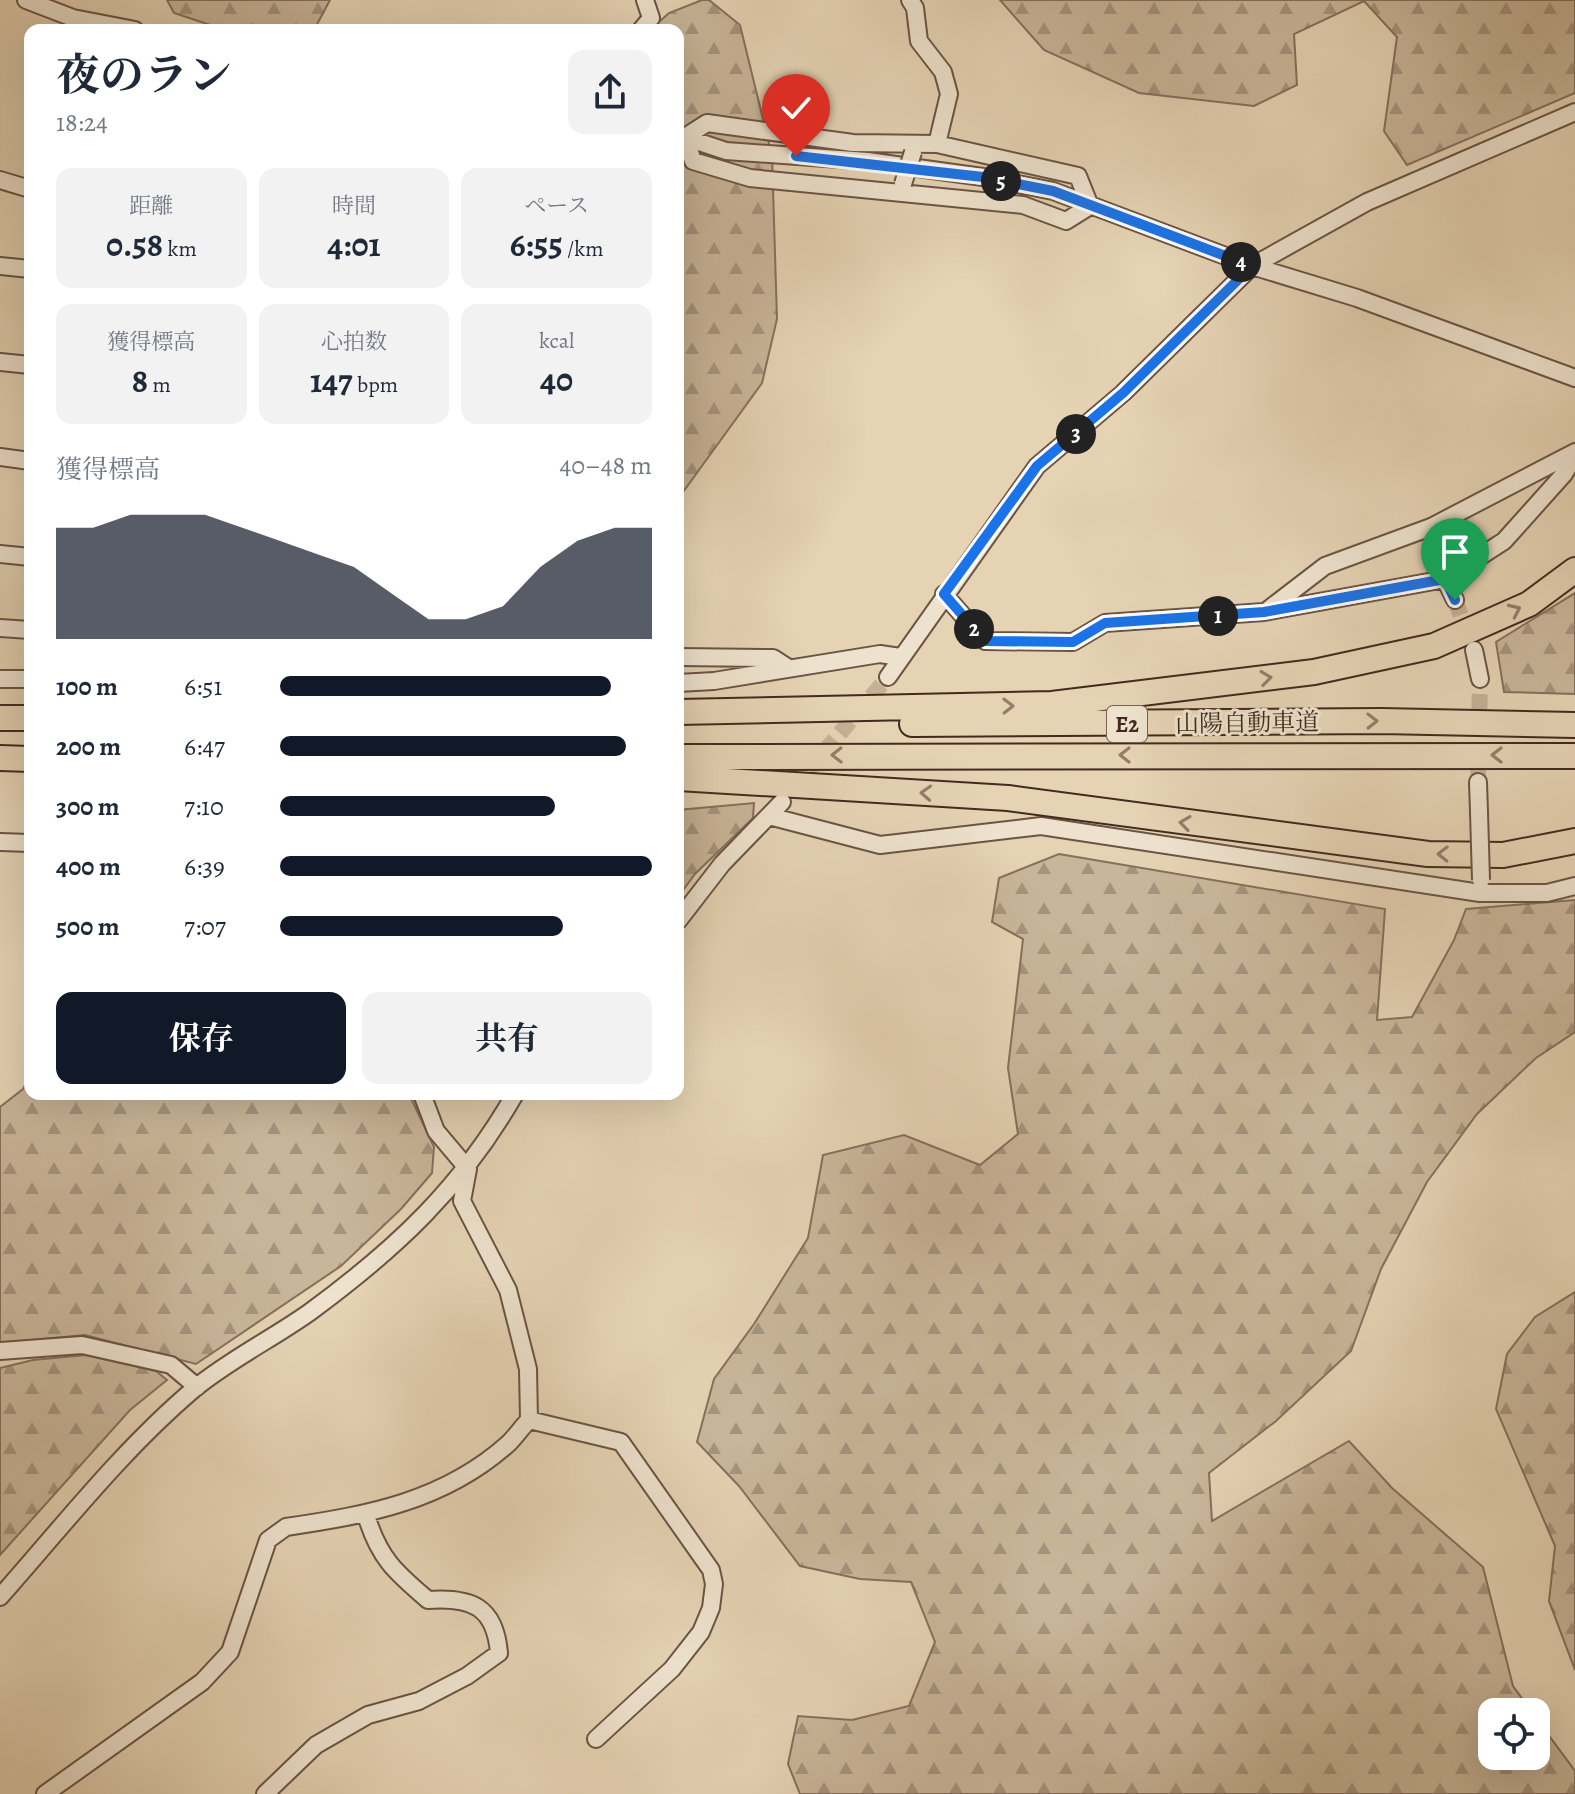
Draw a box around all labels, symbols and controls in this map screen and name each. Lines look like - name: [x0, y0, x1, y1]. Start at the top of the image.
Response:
- text: 夜のラン: [56, 45, 232, 105]
- button: share: [568, 50, 652, 134]
- pin: [762, 74, 830, 156]
- icon: check: [774, 86, 818, 130]
- text: 18:24: [56, 105, 108, 140]
- pin: 5: [981, 161, 1021, 201]
- text: 5: [996, 166, 1006, 196]
- text: 距離: [129, 191, 173, 221]
- text: 時間: [332, 191, 376, 221]
- text: ペース: [524, 191, 589, 221]
- text: 0.58: [106, 221, 163, 268]
- text: 4:01: [327, 221, 381, 268]
- text: 6:55: [510, 221, 563, 268]
- text: km: [163, 234, 197, 264]
- text: /km: [563, 234, 604, 264]
- pin: 4: [1221, 242, 1261, 282]
- text: 4: [1236, 247, 1246, 277]
- text: kcal: [539, 326, 574, 356]
- text: 獲得標高: [107, 327, 195, 357]
- text: 心拍数: [321, 327, 387, 357]
- text: 40: [540, 356, 573, 403]
- text: 8: [132, 357, 148, 404]
- text: 147: [310, 357, 353, 404]
- text: m: [148, 370, 171, 400]
- text: bpm: [353, 370, 398, 400]
- pin: 3: [1056, 414, 1096, 454]
- text: 3: [1071, 419, 1081, 449]
- text: 40–48 m: [559, 448, 652, 483]
- text: 獲得標高: [56, 452, 160, 487]
- pin: [1421, 518, 1489, 600]
- icon: arrive: [1433, 530, 1477, 574]
- pin: 1: [1198, 596, 1238, 636]
- text: 1: [1214, 601, 1222, 631]
- one-way arrow: [1507, 604, 1522, 620]
- pin: 2: [954, 609, 994, 649]
- text: 2: [969, 614, 979, 644]
- text: 100 m: [56, 669, 118, 704]
- text: 6:51: [184, 669, 222, 704]
- one-way arrow: [1260, 670, 1273, 687]
- one-way arrow: [1002, 697, 1015, 714]
- road number: E2: [1107, 706, 1147, 742]
- street label: 山陽自動車道: [1175, 706, 1319, 740]
- one-way arrow: [1366, 712, 1379, 730]
- text: 200 m: [56, 729, 121, 764]
- text: 6:47: [184, 729, 225, 764]
- one-way arrow: [1118, 746, 1131, 764]
- one-way arrow: [1490, 746, 1503, 764]
- one-way arrow: [830, 747, 843, 764]
- one-way arrow: [919, 785, 932, 802]
- text: 300 m: [56, 789, 120, 824]
- text: 7:10: [184, 789, 224, 824]
- one-way arrow: [1178, 814, 1191, 831]
- one-way arrow: [1436, 845, 1449, 863]
- text: 400 m: [56, 849, 121, 884]
- text: 6:39: [184, 849, 225, 884]
- text: 500 m: [56, 909, 120, 944]
- text: 7:07: [184, 909, 226, 944]
- button: 保存: [56, 992, 346, 1084]
- button: 共有: [362, 992, 652, 1084]
- map controls: [1478, 1698, 1550, 1770]
- button: locate: [1478, 1698, 1550, 1770]

